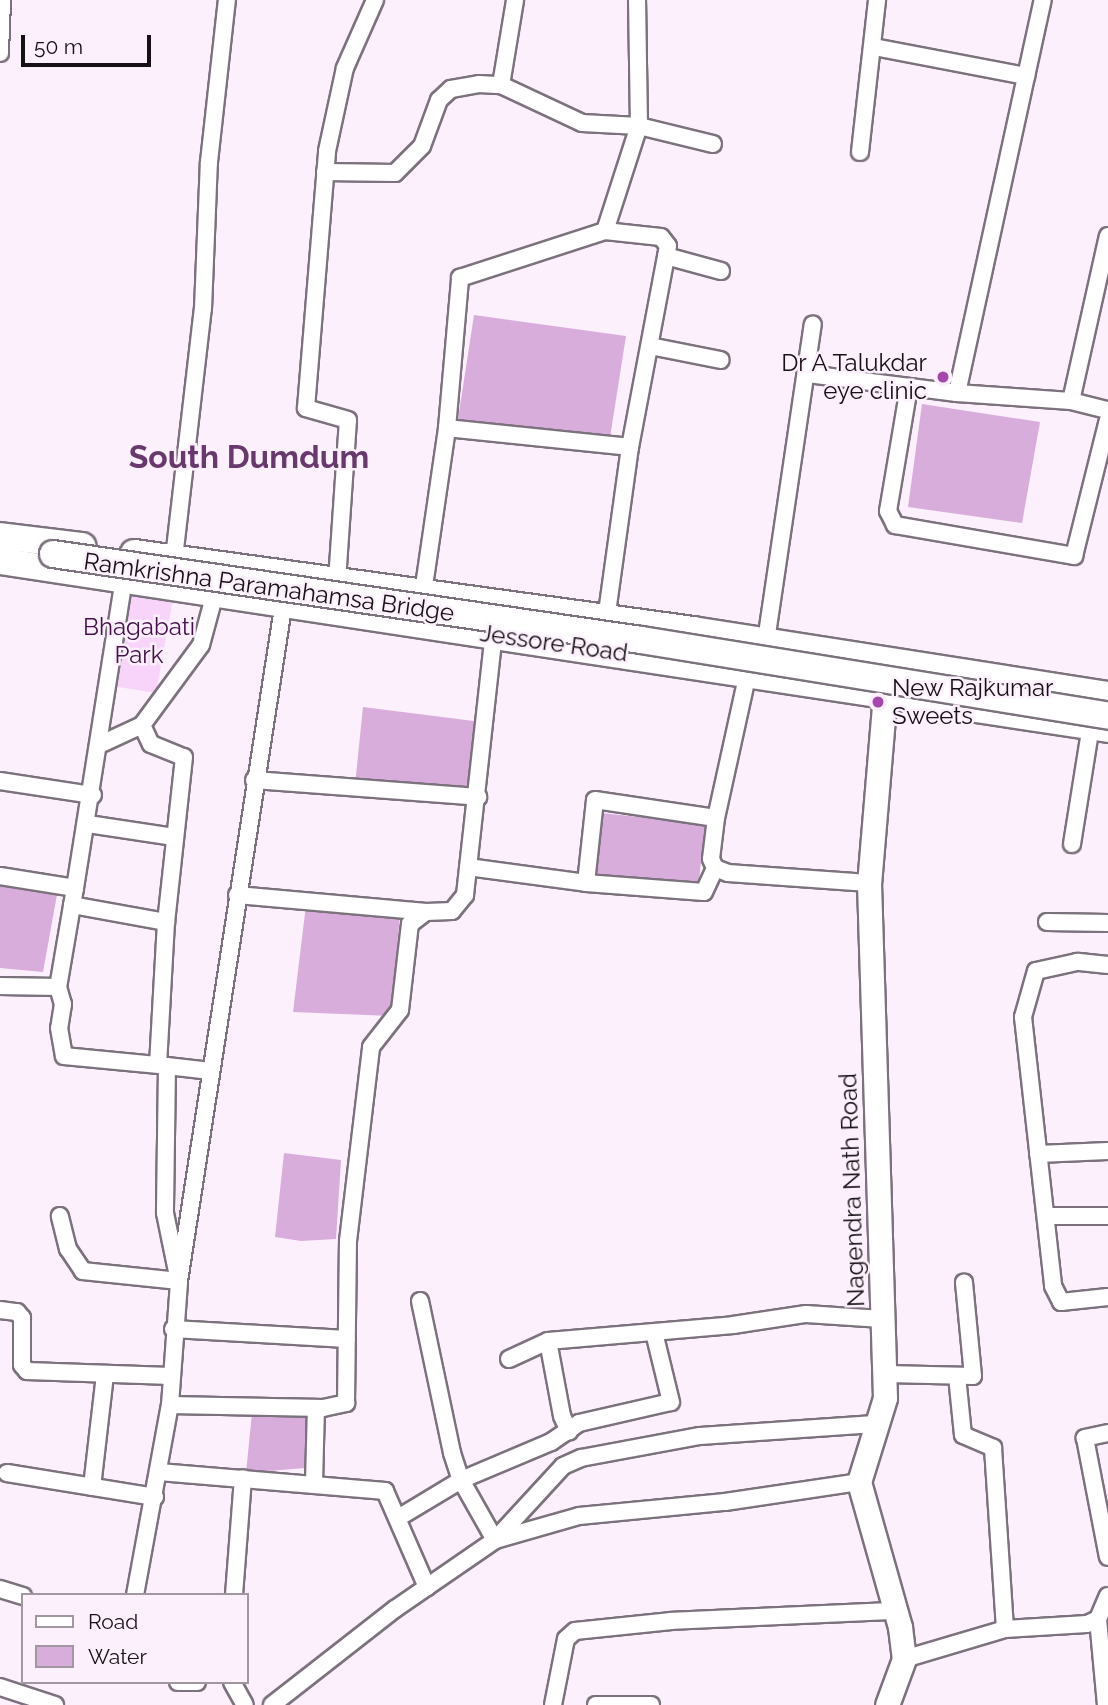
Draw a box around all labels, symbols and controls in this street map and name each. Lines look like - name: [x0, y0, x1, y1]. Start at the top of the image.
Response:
- scale bar: [24, 21, 154, 65]
- text: 50 m: [34, 34, 83, 59]
- place label: Dr A Talukdar eye clinic: [778, 349, 927, 405]
- marker: Dr A Talukdar eye clinic: [933, 367, 953, 387]
- district label: South Dumdum: [129, 438, 369, 476]
- street label: Ramkrishna Paramahamsa Bridge: [82, 547, 456, 627]
- park label: Bhagabati Park: [83, 613, 195, 669]
- street label: Jessore Road: [478, 618, 630, 668]
- place label: New Rajkumar Sweets: [892, 674, 1054, 730]
- marker: New Rajkumar Sweets: [870, 694, 886, 710]
- street label: Nagendra Nath Road: [834, 1073, 870, 1307]
- legend: [21, 1593, 248, 1684]
- text: Road: [88, 1609, 138, 1634]
- text: Water: [88, 1644, 147, 1669]

